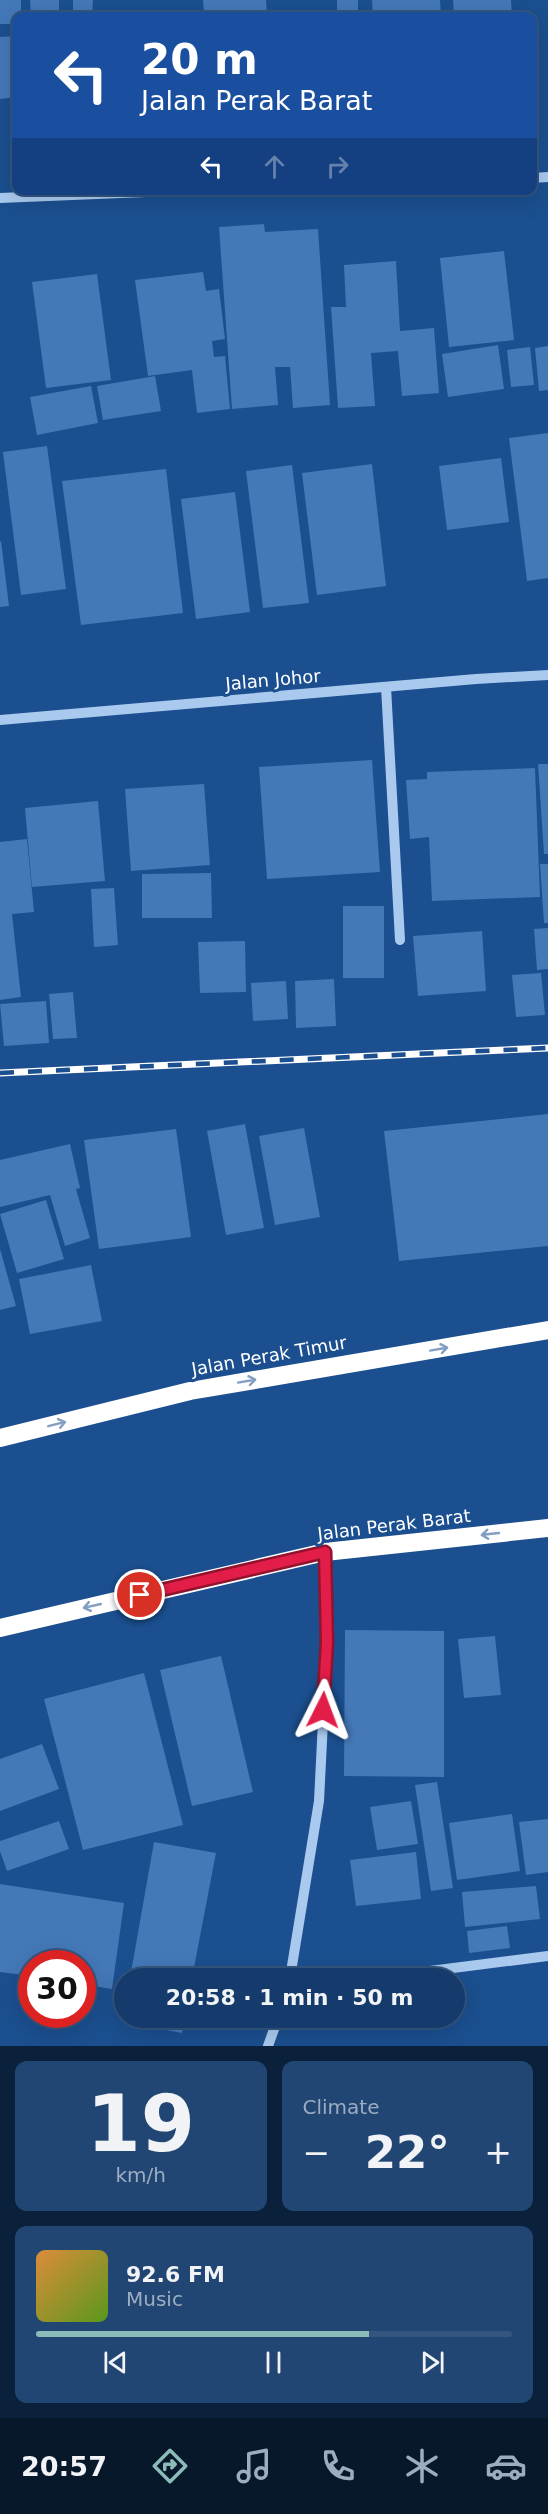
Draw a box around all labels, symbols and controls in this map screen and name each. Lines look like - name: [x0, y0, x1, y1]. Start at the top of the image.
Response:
- text: 20 m: [141, 35, 258, 84]
- icon: left: [42, 36, 120, 114]
- text: Jalan Perak Barat: [141, 85, 372, 116]
- icon: left: [195, 150, 228, 183]
- icon: ahead: [258, 150, 291, 183]
- icon: right: [321, 150, 354, 183]
- street label: Jalan Johor: [223, 665, 322, 694]
- street label: Jalan Perak Timur: [189, 1331, 349, 1380]
- one-way arrow: [429, 1343, 449, 1354]
- one-way arrow: [237, 1375, 256, 1386]
- one-way arrow: [47, 1417, 66, 1429]
- street label: Jalan Perak Barat: [315, 1505, 472, 1544]
- one-way arrow: [480, 1529, 500, 1540]
- pin: [114, 1569, 165, 1620]
- icon: arrive: [123, 1578, 156, 1611]
- one-way arrow: [83, 1601, 102, 1613]
- position arrow: [291, 1678, 355, 1742]
- speed limit sign: 30: [18, 1950, 96, 2028]
- text: 20:58 · 1 min · 50 m: [166, 1985, 413, 2010]
- text: 19: [86, 2079, 195, 2169]
- text: Climate: [303, 2095, 379, 2119]
- text: 22°: [365, 2126, 450, 2179]
- text: −: [303, 2133, 330, 2172]
- text: +: [484, 2133, 512, 2172]
- text: km/h: [116, 2163, 166, 2187]
- text: 92.6 FM: [126, 2262, 225, 2287]
- text: Music: [126, 2287, 183, 2311]
- icon: previous: [99, 2346, 132, 2379]
- icon: pause: [257, 2346, 290, 2379]
- icon: next: [416, 2346, 449, 2379]
- icon: directions: [149, 2445, 191, 2487]
- icon: music: [233, 2445, 275, 2487]
- icon: phone: [317, 2445, 359, 2487]
- icon: climate: [401, 2445, 443, 2487]
- icon: car: [485, 2445, 527, 2487]
- text: 20:57: [21, 2451, 107, 2482]

